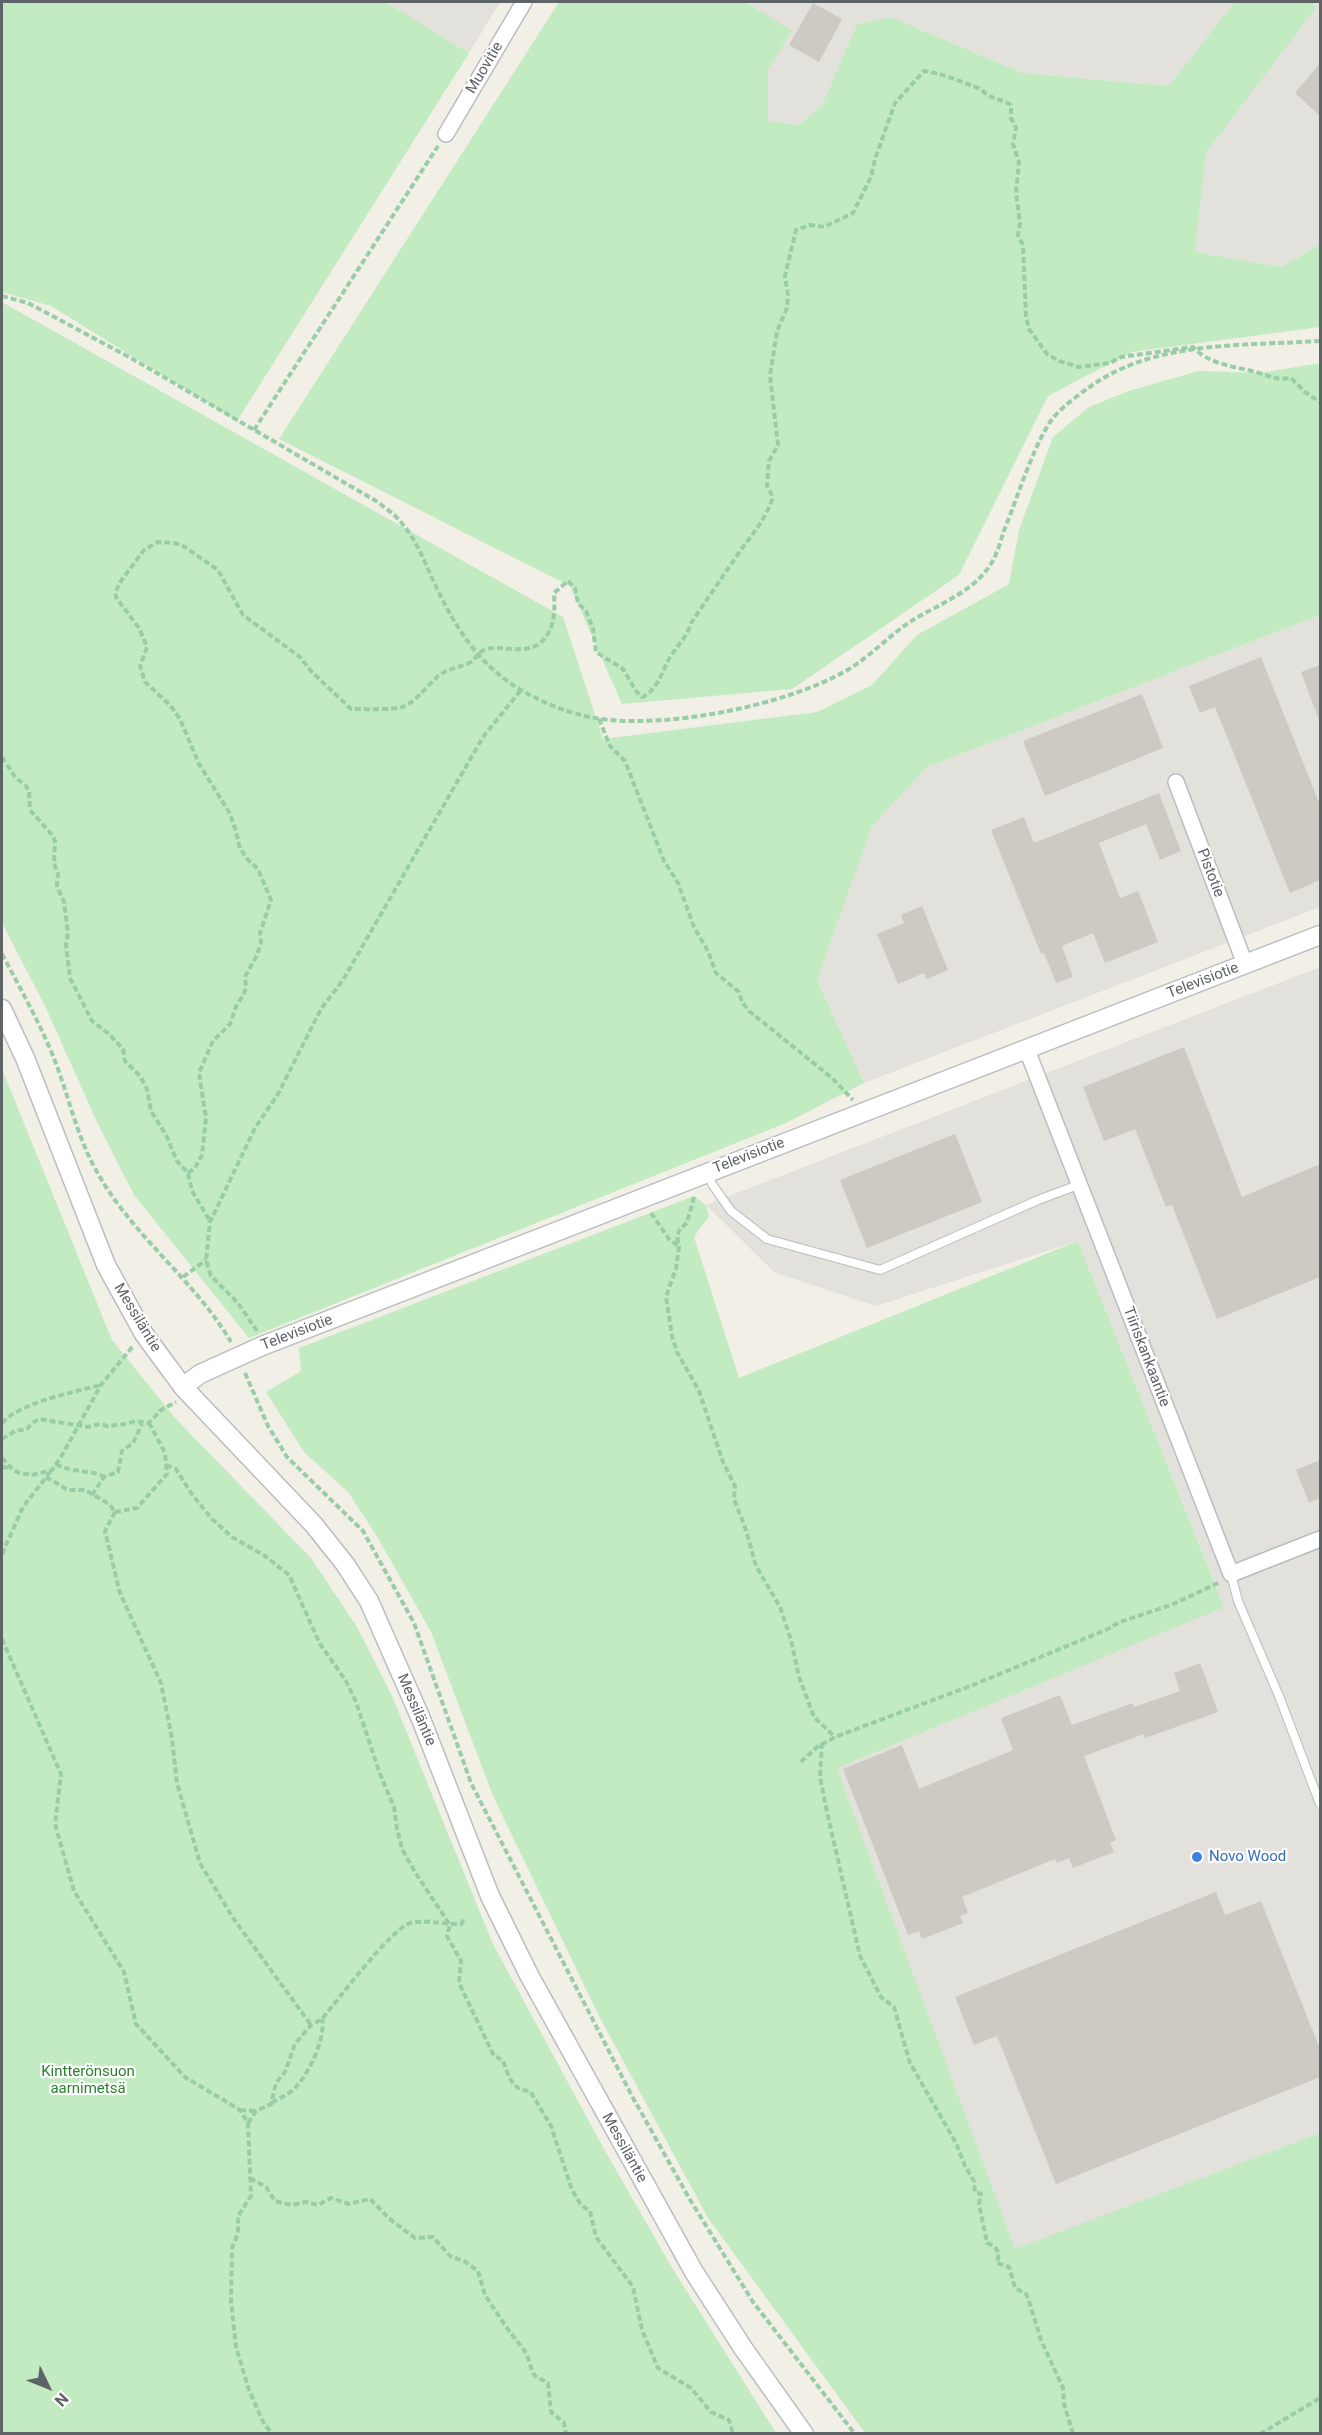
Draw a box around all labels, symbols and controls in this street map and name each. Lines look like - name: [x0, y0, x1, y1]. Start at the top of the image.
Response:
- street label: Muovitie: [463, 39, 507, 97]
- street label: Pistotie: [1193, 846, 1227, 900]
- street label: Televisiotie: [1165, 959, 1241, 1003]
- street label: Televisiotie: [711, 1134, 787, 1178]
- street label: Messiläntie: [110, 1280, 164, 1356]
- street label: Tiiriskankaantie: [1119, 1305, 1173, 1409]
- street label: Televisiotie: [259, 1311, 335, 1355]
- street label: Messiläntie: [393, 1671, 439, 1749]
- place label: Novo Wood: [1209, 1848, 1286, 1866]
- marker: Novo Wood: [1190, 1850, 1204, 1864]
- park label: Kintterönsuon aarnimetsä: [41, 2063, 135, 2098]
- street label: Messiläntie: [598, 2110, 650, 2186]
- north arrow: [18, 2357, 78, 2417]
- text: N: [51, 2389, 72, 2410]

